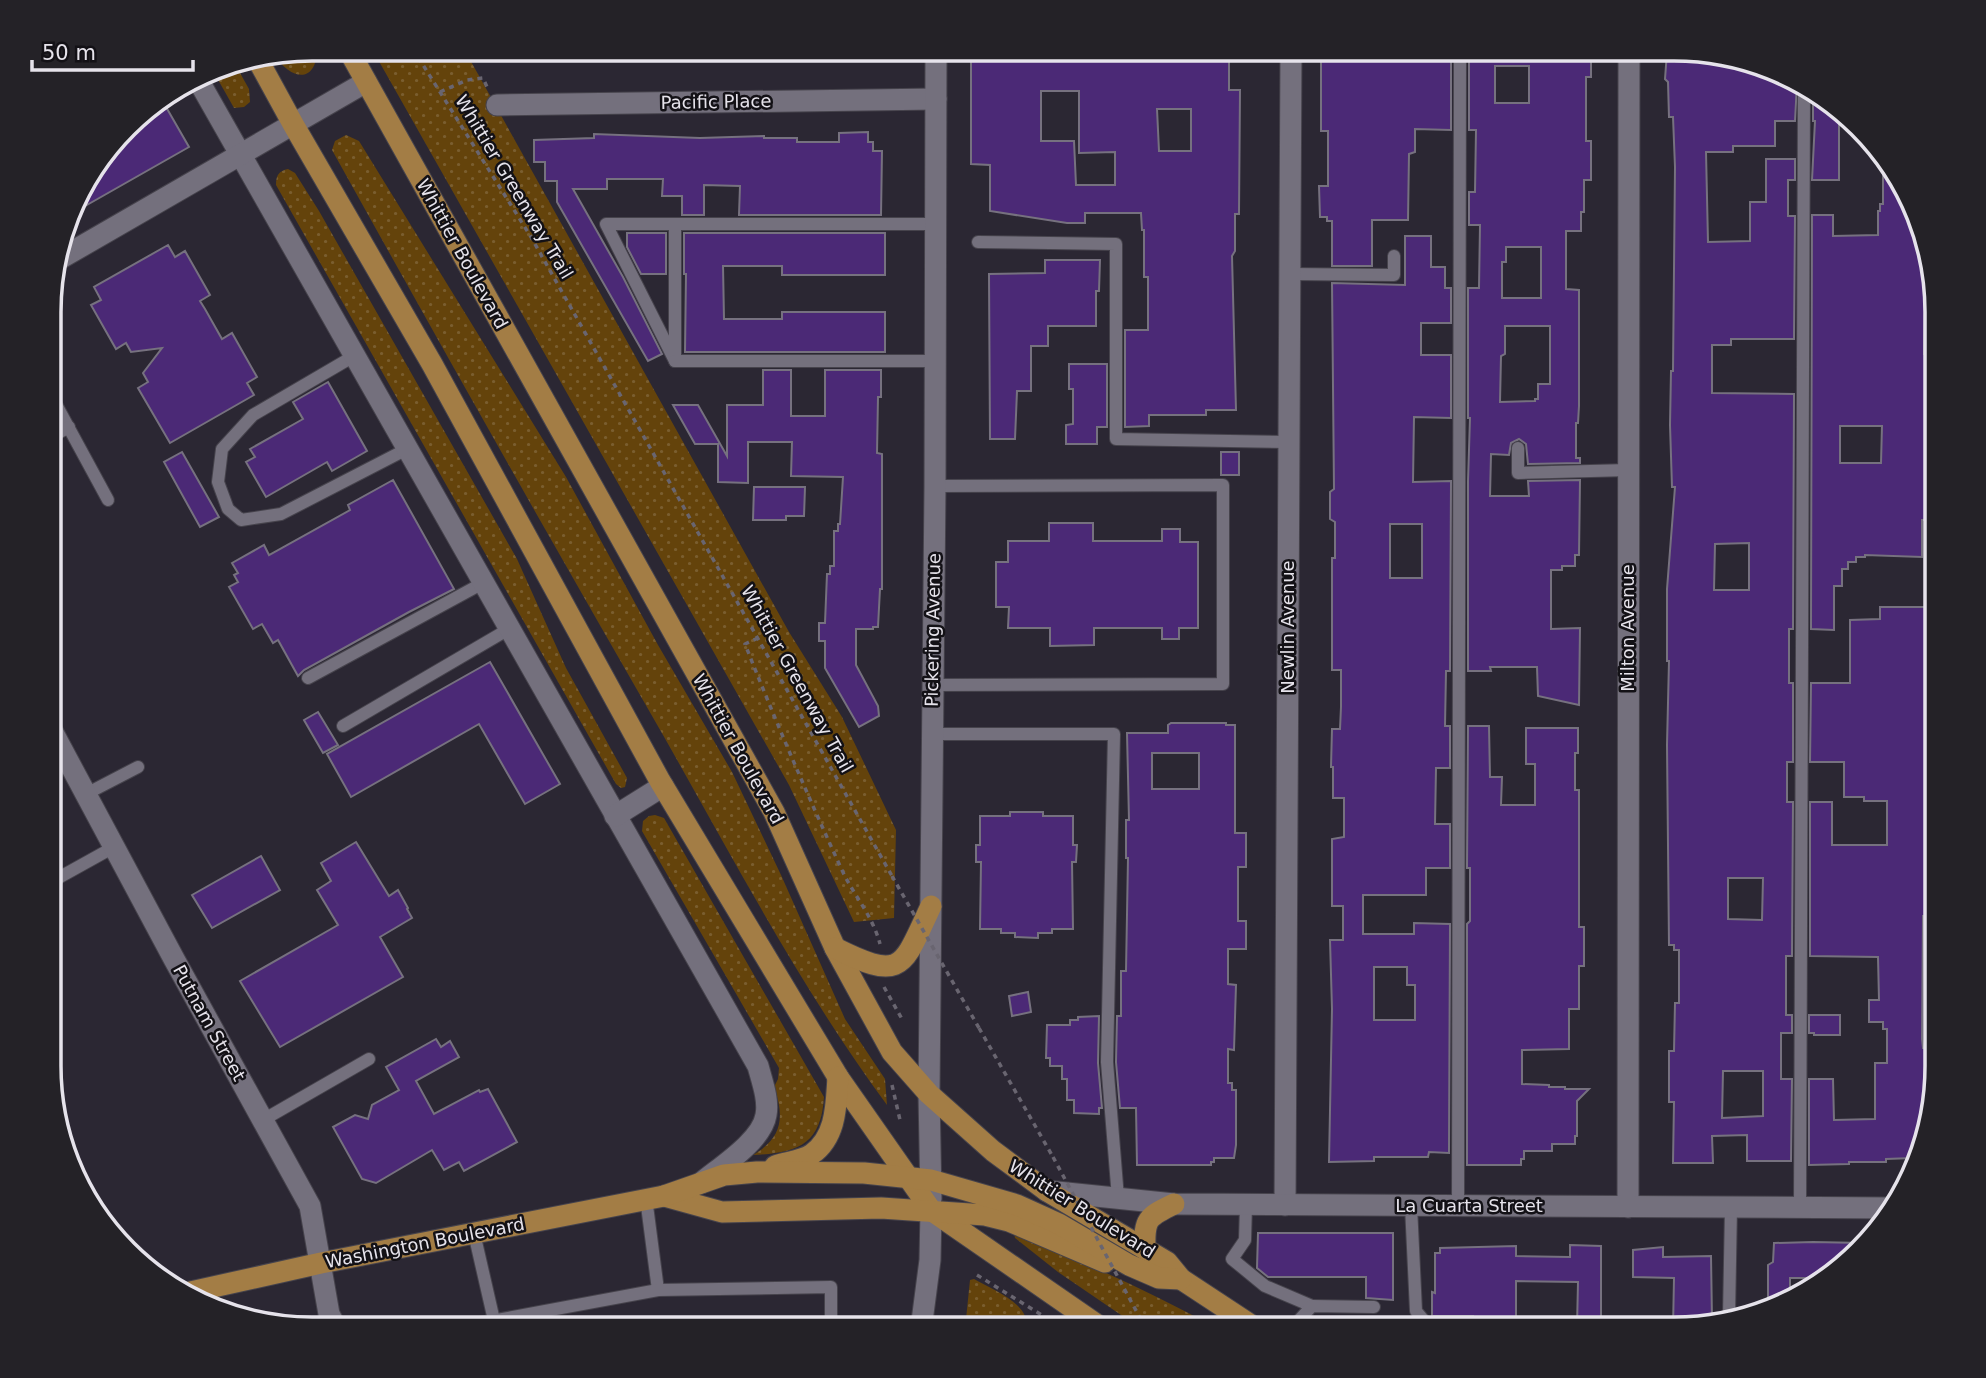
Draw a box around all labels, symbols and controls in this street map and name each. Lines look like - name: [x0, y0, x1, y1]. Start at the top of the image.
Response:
- scale bar: [32, 28, 192, 72]
- text: 50 m: [42, 41, 96, 65]
- street label: Pacific Place: [660, 90, 772, 113]
- street label: Whittier Greenway Trail: [451, 91, 578, 283]
- street label: Whittier Boulevard: [412, 175, 512, 333]
- street label: Pickering Avenue: [921, 553, 944, 707]
- street label: Newlin Avenue: [1277, 560, 1298, 694]
- street label: Milton Avenue: [1617, 564, 1638, 692]
- street label: Whittier Greenway Trail: [737, 581, 858, 776]
- street label: Whittier Boulevard: [688, 670, 788, 828]
- street label: Putnam Street: [169, 961, 250, 1084]
- street label: Whittier Boulevard: [1005, 1155, 1159, 1262]
- street label: La Cuarta Street: [1395, 1195, 1543, 1216]
- street label: Washington Boulevard: [323, 1213, 526, 1272]

